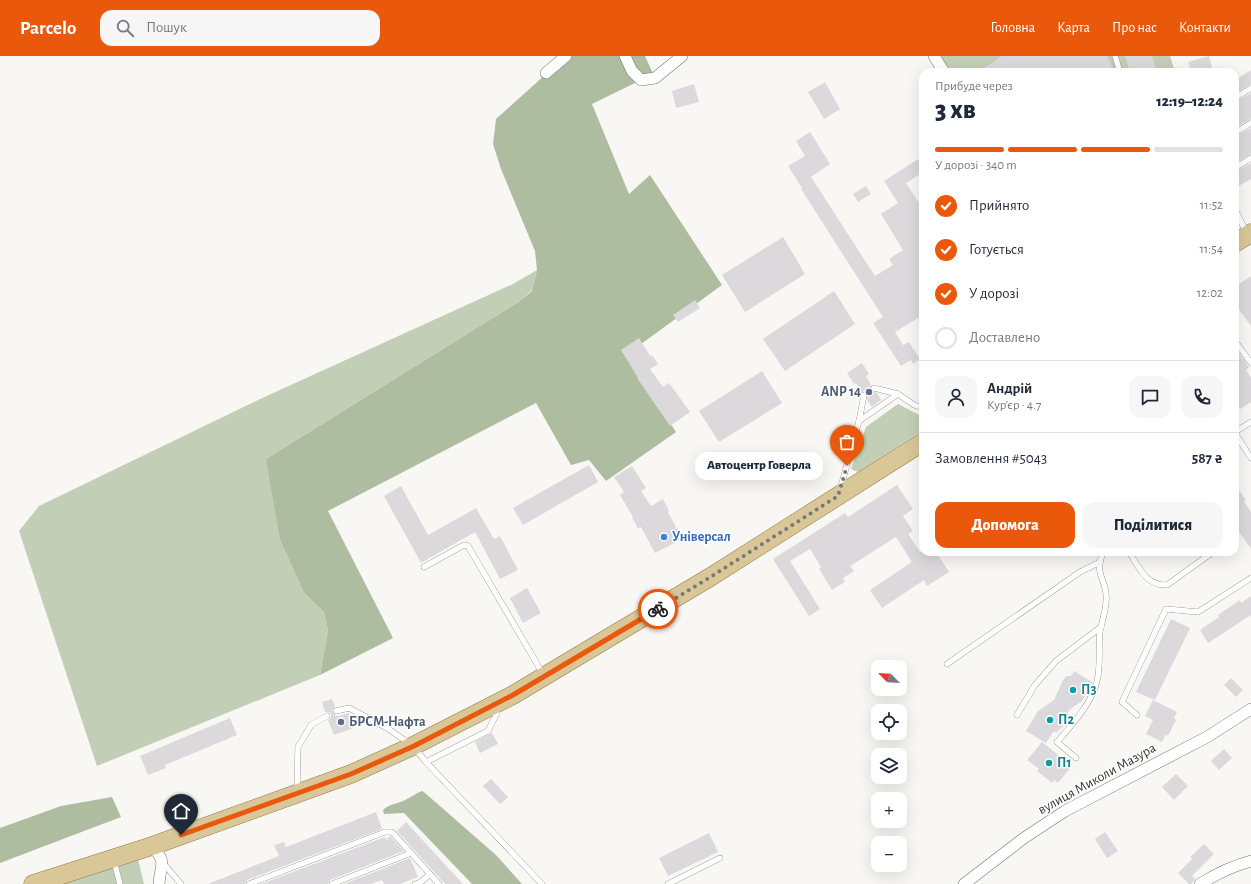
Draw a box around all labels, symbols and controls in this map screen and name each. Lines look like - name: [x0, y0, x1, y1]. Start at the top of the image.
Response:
- search box: [100, 10, 380, 46]
- icon: search: [114, 17, 136, 39]
- text: Parcelo: [20, 19, 76, 38]
- text: Пошук: [146, 20, 187, 35]
- text: Головна: [990, 21, 1035, 35]
- text: Карта: [1057, 21, 1090, 35]
- text: Про нас: [1112, 21, 1157, 35]
- text: Контакти: [1179, 21, 1231, 35]
- text: Прибуде через: [935, 80, 1013, 93]
- text: 12:19–12:24: [1156, 94, 1223, 109]
- text: 3 хв: [935, 97, 976, 123]
- text: У дорозі · 340 m: [935, 159, 1017, 172]
- icon: check: [935, 195, 957, 217]
- text: Прийнято: [969, 198, 1029, 213]
- text: 11:52: [1200, 199, 1223, 212]
- icon: check: [935, 239, 957, 261]
- text: Готується: [969, 242, 1024, 257]
- text: 11:54: [1199, 243, 1223, 256]
- icon: check: [935, 283, 957, 305]
- text: У дорозі: [969, 286, 1019, 301]
- text: 12:02: [1197, 287, 1223, 300]
- text: Доставлено: [969, 330, 1040, 345]
- button: person: [935, 376, 977, 418]
- button: chat: [1129, 376, 1171, 418]
- button: phone: [1181, 376, 1223, 418]
- text: Андрій: [987, 381, 1032, 396]
- place label: ANP 14: [821, 385, 861, 399]
- marker: ANP 14: [864, 387, 874, 397]
- text: Кур’єр · 4.7: [987, 399, 1042, 412]
- pin: [830, 425, 864, 466]
- icon: bag: [836, 431, 858, 453]
- text: Замовлення #5043: [935, 451, 1047, 466]
- text: 587 ₴: [1192, 451, 1223, 466]
- callout: Автоцентр Говерла: [695, 452, 823, 480]
- text: Автоцентр Говерла: [707, 459, 811, 472]
- button: Допомога: [935, 502, 1075, 548]
- button: Поділитися: [1083, 502, 1223, 548]
- place label: Універсал: [672, 530, 731, 544]
- marker: Універсал: [659, 532, 669, 542]
- courier: [638, 589, 678, 629]
- icon: bike: [647, 598, 669, 620]
- north arrow: [871, 660, 907, 696]
- map controls: [871, 660, 907, 872]
- place label: П3: [1081, 683, 1096, 697]
- marker: П3: [1068, 685, 1078, 695]
- button: locate: [871, 704, 907, 740]
- place label: П2: [1058, 713, 1074, 727]
- place label: БРСМ-Нафта: [349, 715, 426, 729]
- marker: П2: [1045, 715, 1055, 725]
- marker: БРСМ-Нафта: [336, 717, 346, 727]
- street label: вулиця Миколи Мазура: [1036, 740, 1159, 817]
- button: layers: [871, 748, 907, 784]
- place label: П1: [1057, 756, 1071, 770]
- marker: П1: [1044, 758, 1054, 768]
- button: +: [871, 792, 907, 828]
- pin: [164, 794, 198, 835]
- icon: home: [170, 800, 192, 822]
- button: −: [871, 836, 907, 872]

